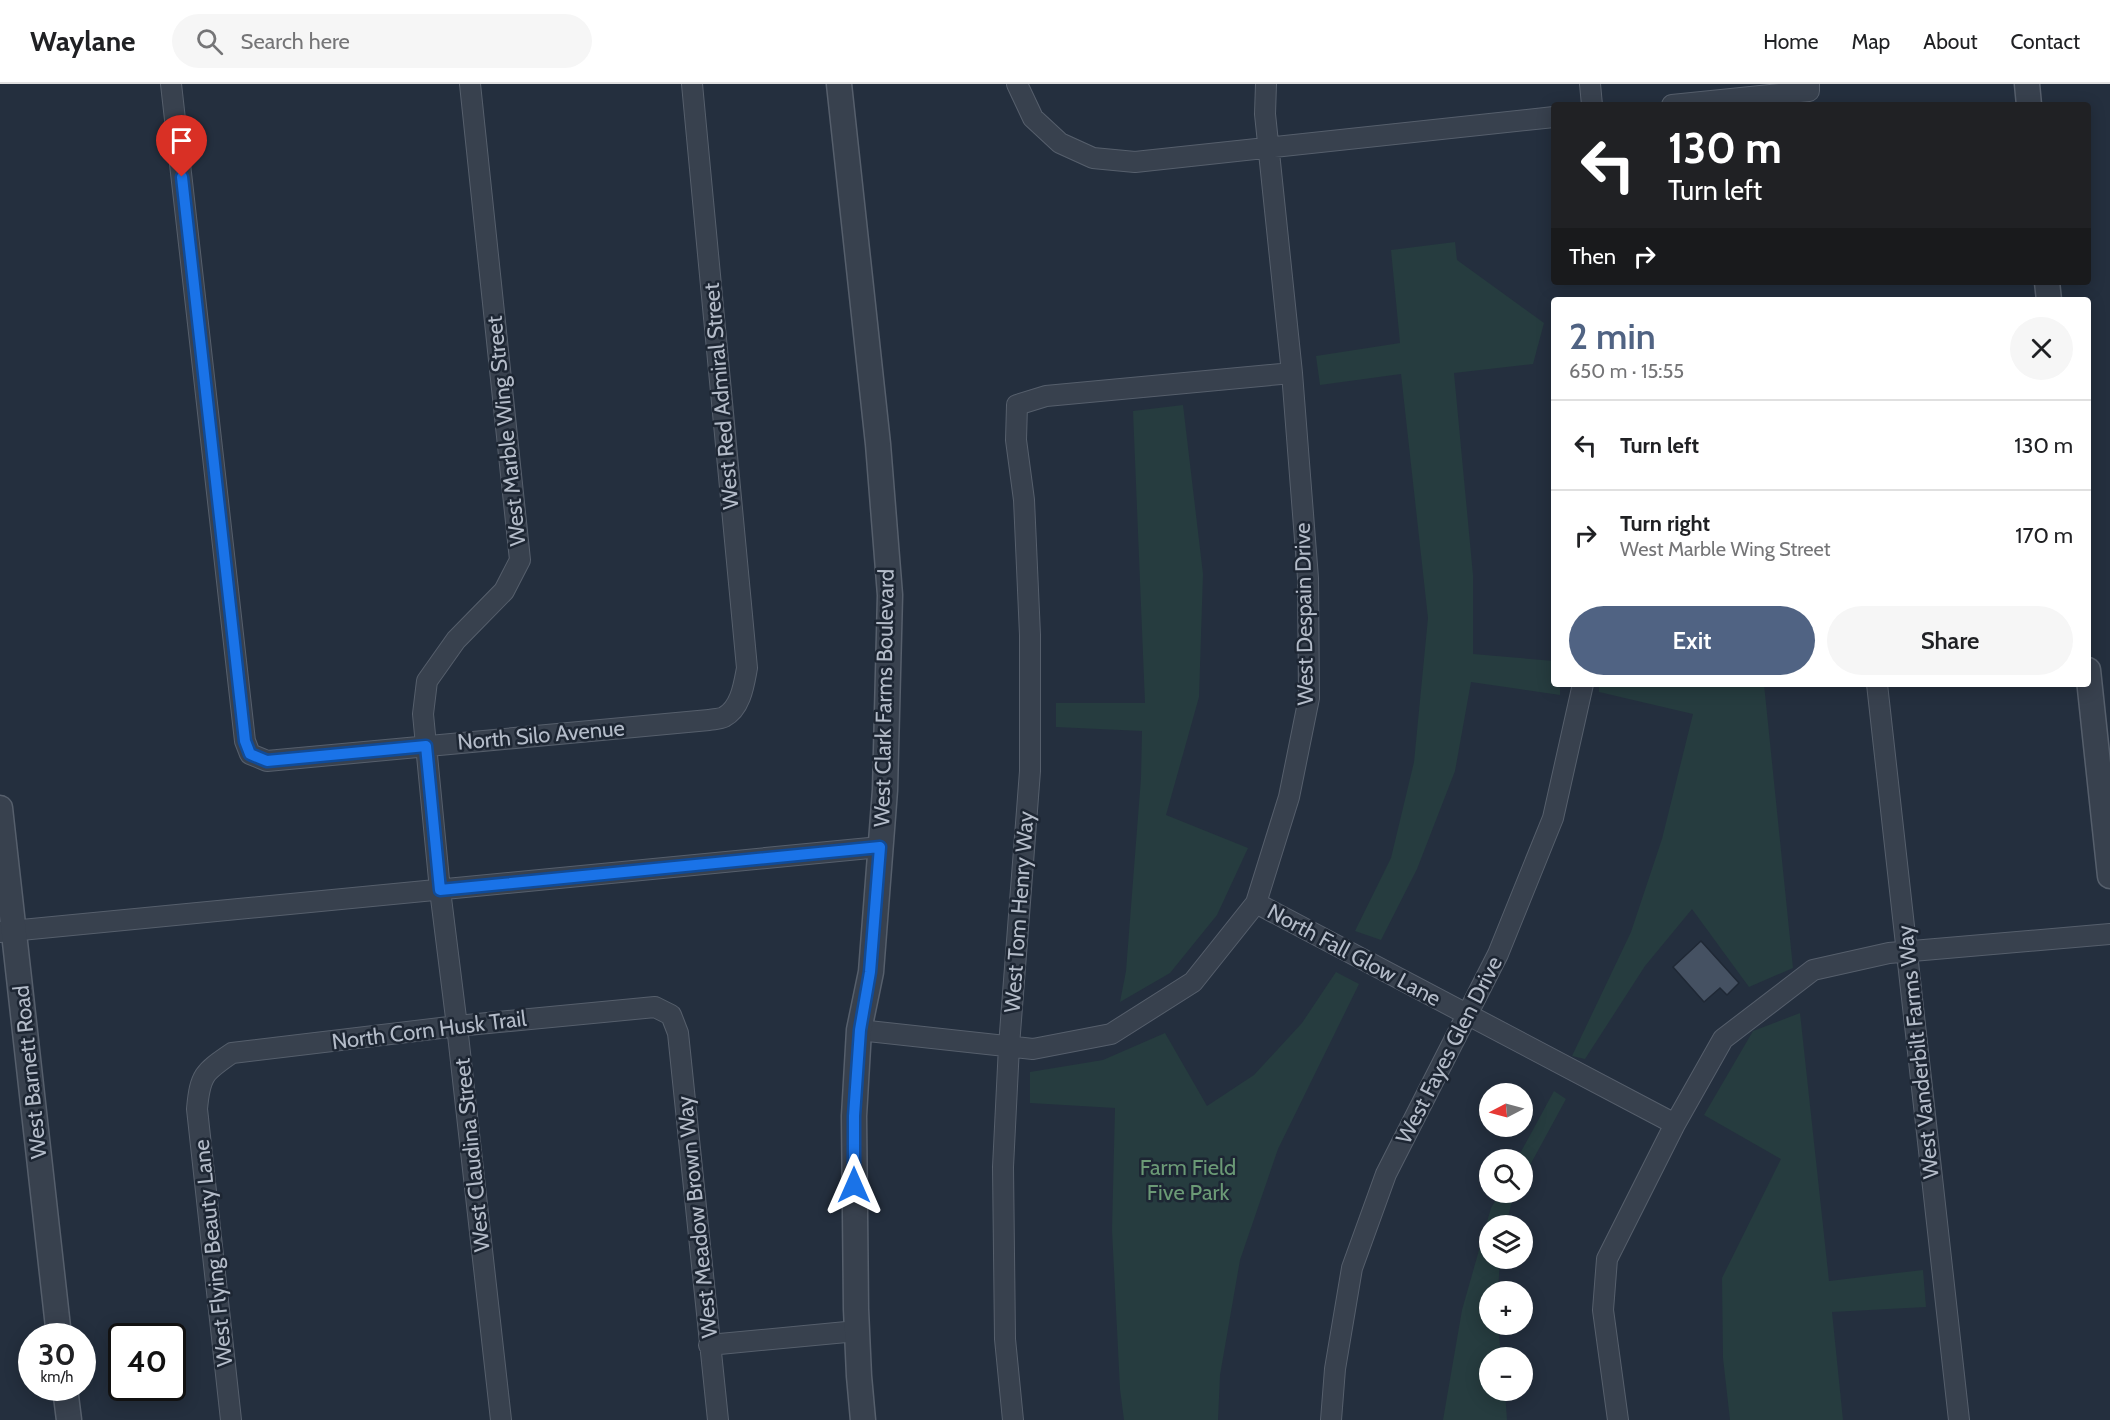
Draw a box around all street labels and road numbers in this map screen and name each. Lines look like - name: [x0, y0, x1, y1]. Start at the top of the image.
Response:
- street label: West Red Admiral Street: [698, 281, 744, 510]
- street label: West Marble Wing Street: [480, 314, 532, 548]
- street label: West Despain Drive: [1289, 522, 1319, 706]
- street label: West Clark Farms Boulevard: [868, 569, 900, 827]
- street label: North Silo Avenue: [456, 714, 626, 756]
- street label: West Tom Henry Way: [998, 810, 1040, 1014]
- street label: North Fall Glow Lane: [1263, 898, 1445, 1012]
- street label: West Vanderbilt Farms Way: [1891, 924, 1945, 1180]
- street label: West Fayes Glen Drive: [1390, 952, 1508, 1148]
- street label: West Barnett Road: [7, 984, 53, 1160]
- street label: North Corn Husk Trail: [330, 1005, 529, 1055]
- street label: West Claudina Street: [448, 1056, 496, 1253]
- street label: West Meadow Brown Way: [671, 1095, 723, 1339]
- street label: West Flying Beauty Lane: [188, 1138, 238, 1368]

